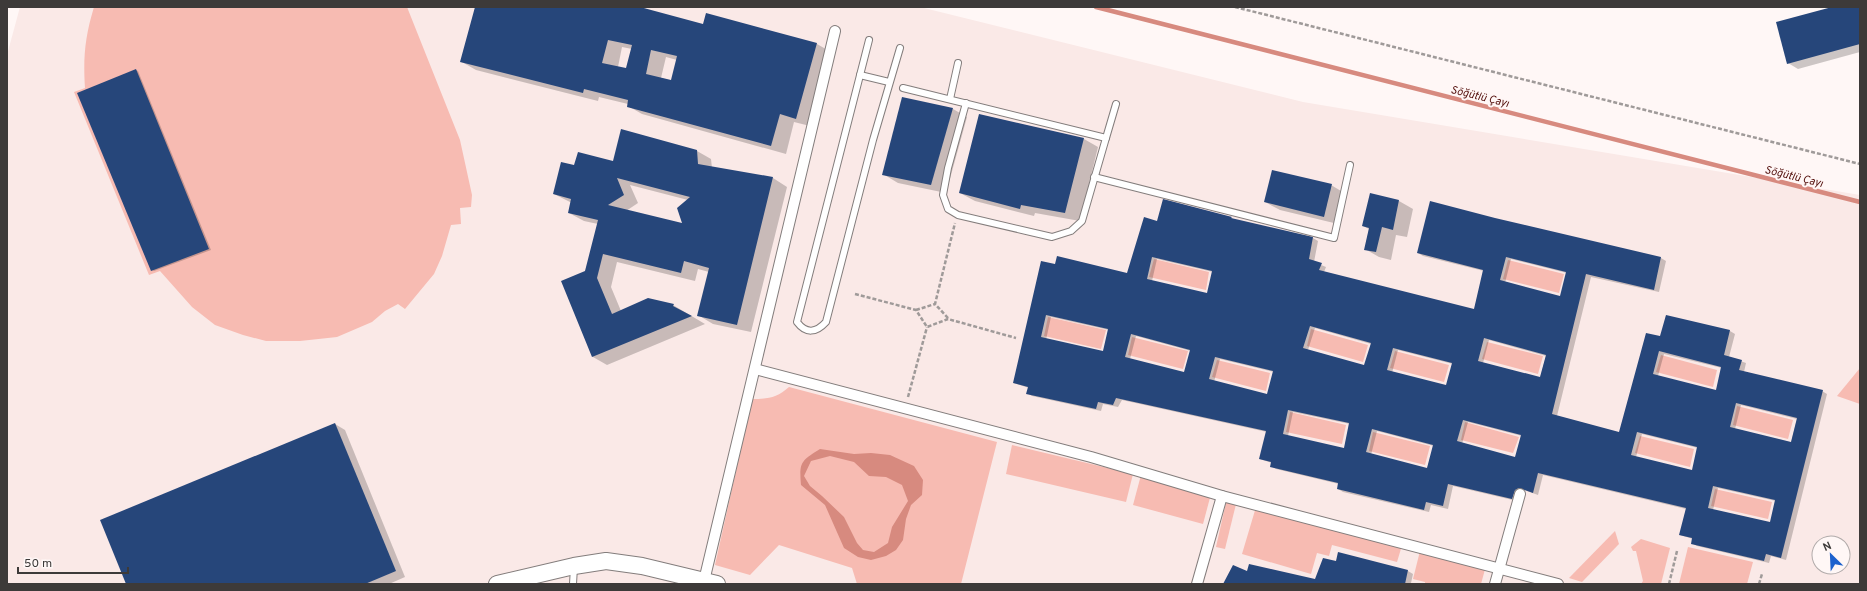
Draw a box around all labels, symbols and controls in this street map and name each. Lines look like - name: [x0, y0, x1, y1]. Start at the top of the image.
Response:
- water label: Söğütlü Çayı: [1449, 83, 1511, 111]
- water label: Söğütlü Çayı: [1763, 163, 1825, 191]
- north arrow: [1811, 535, 1851, 575]
- text: N: [1821, 539, 1834, 555]
- scale bar: [18, 549, 128, 575]
- text: 50 m: [24, 556, 52, 572]

